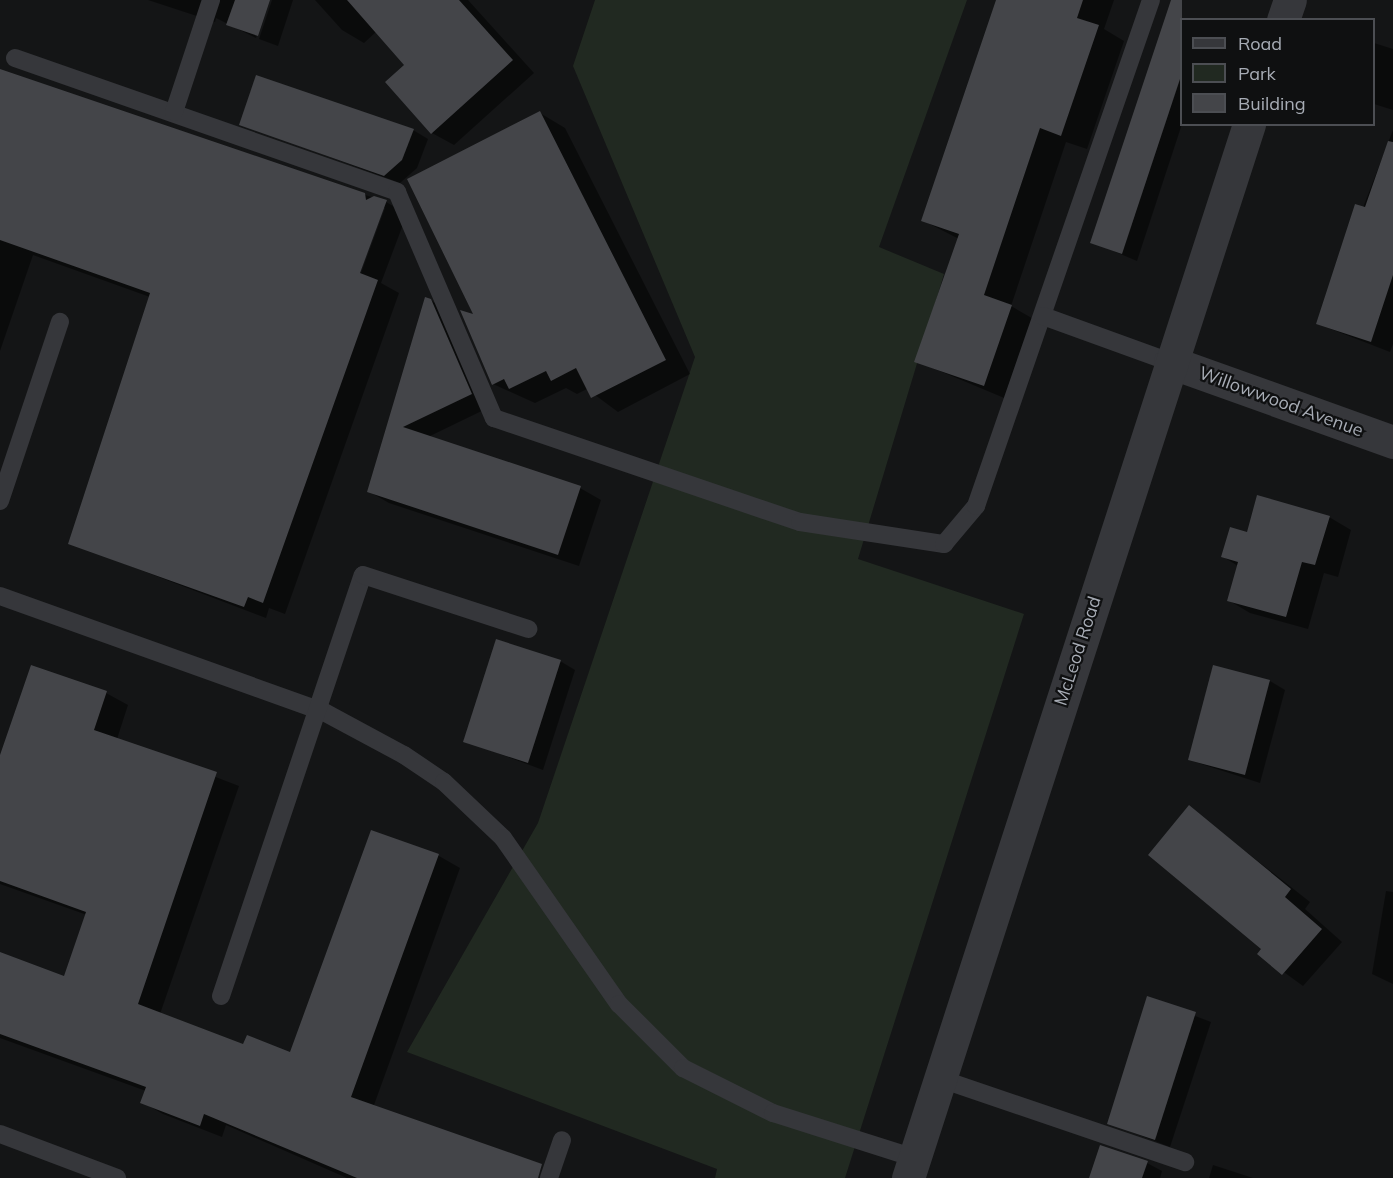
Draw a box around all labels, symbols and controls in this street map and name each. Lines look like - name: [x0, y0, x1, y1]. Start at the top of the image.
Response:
- legend: [1180, 18, 1375, 126]
- text: Road: [1238, 32, 1282, 55]
- text: Park: [1238, 62, 1276, 85]
- text: Building: [1238, 92, 1306, 115]
- street label: Willowwood Avenue: [1196, 362, 1366, 442]
- street label: McLeod Road: [1050, 594, 1106, 708]

